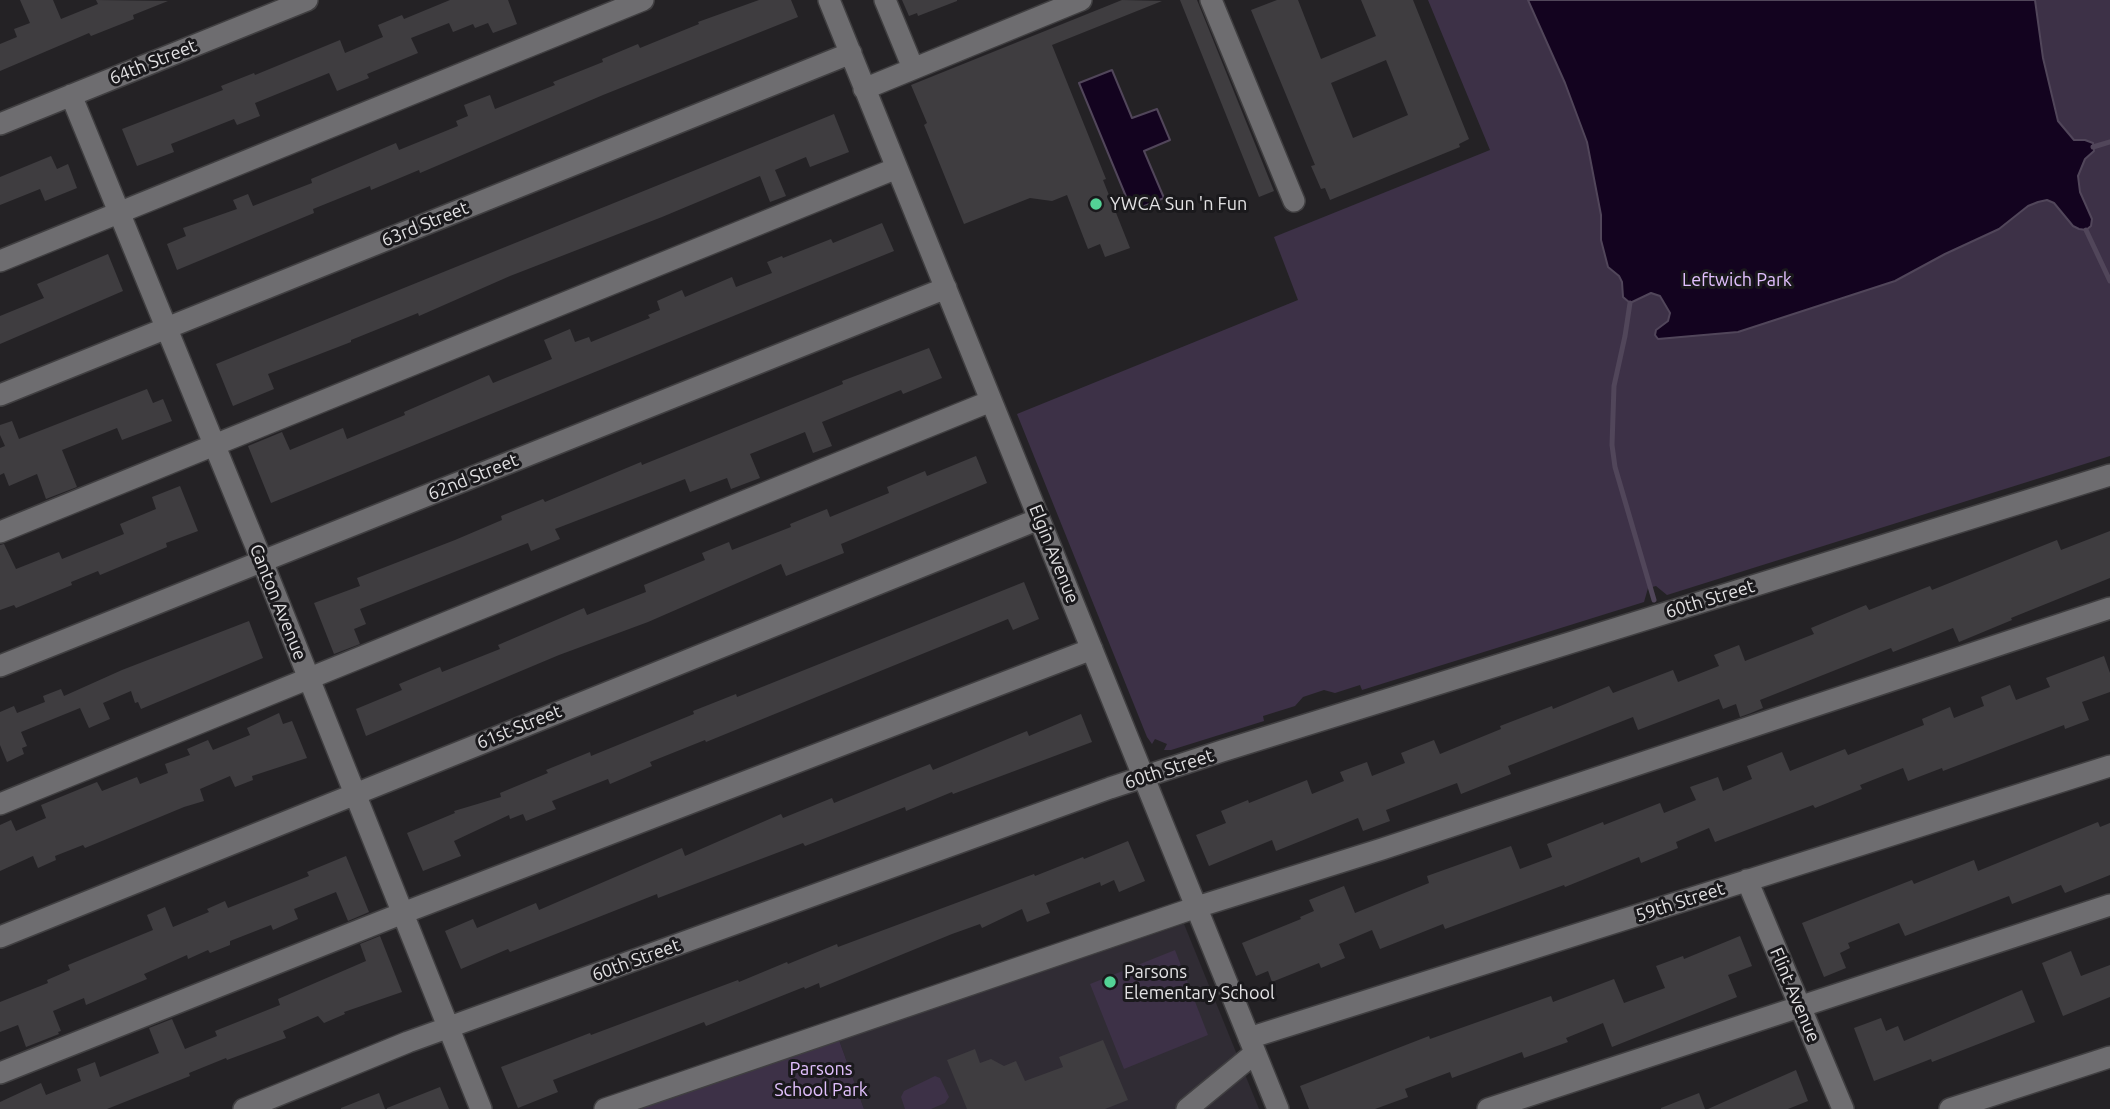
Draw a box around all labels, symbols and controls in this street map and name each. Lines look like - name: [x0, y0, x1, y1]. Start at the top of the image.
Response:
- street label: 64th Street: [106, 35, 200, 89]
- place label: YWCA Sun 'n Fun: [1110, 193, 1247, 215]
- marker: YWCA Sun 'n Fun: [1088, 196, 1104, 212]
- street label: 63rd Street: [378, 197, 472, 251]
- park label: Leftwich Park: [1682, 269, 1792, 291]
- street label: 62nd Street: [425, 449, 521, 505]
- street label: Elgin Avenue: [1024, 501, 1084, 607]
- street label: Canton Avenue: [245, 541, 311, 663]
- street label: 60th Street: [1663, 575, 1757, 623]
- street label: 61st Street: [473, 700, 565, 754]
- street label: 60th Street: [1122, 745, 1216, 793]
- street label: 59th Street: [1633, 878, 1727, 926]
- street label: 60th Street: [589, 934, 683, 986]
- street label: Flint Avenue: [1765, 944, 1825, 1046]
- place label: Parsons Elementary School: [1124, 961, 1275, 1004]
- marker: Parsons Elementary School: [1102, 974, 1118, 990]
- park label: Parsons School Park: [774, 1058, 868, 1100]

